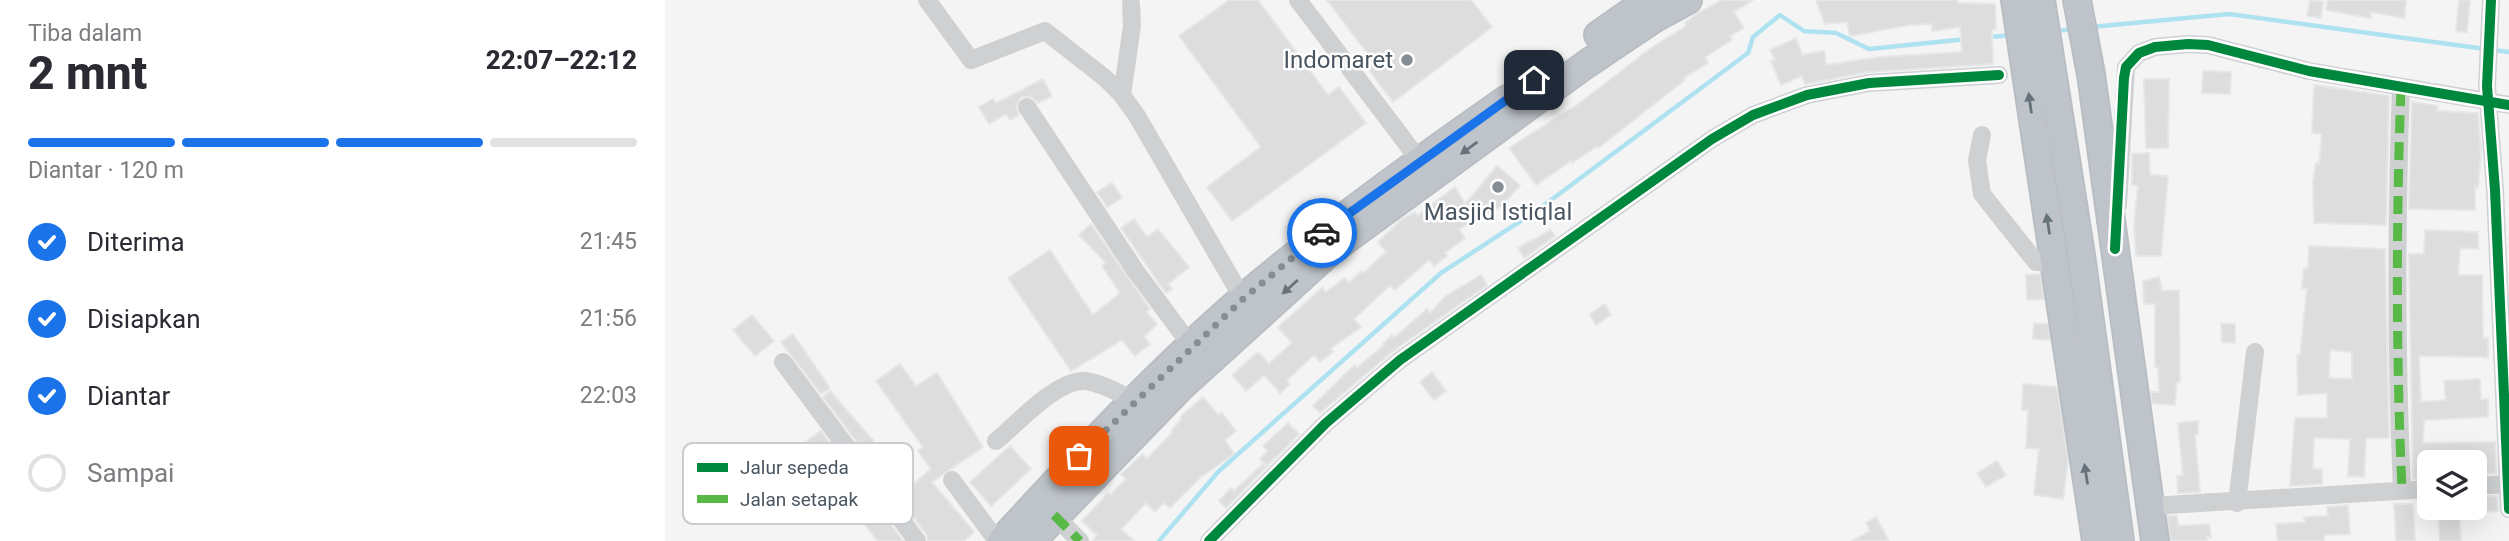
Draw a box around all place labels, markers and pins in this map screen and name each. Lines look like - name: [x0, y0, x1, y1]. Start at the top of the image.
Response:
- place label: Indomaret: [1283, 46, 1393, 74]
- pin: [1504, 50, 1564, 110]
- marker: Indomaret: [1399, 52, 1415, 68]
- marker: Masjid Istiqlal: [1490, 179, 1506, 195]
- place label: Masjid Istiqlal: [1424, 198, 1572, 226]
- pin: [1049, 426, 1109, 486]

